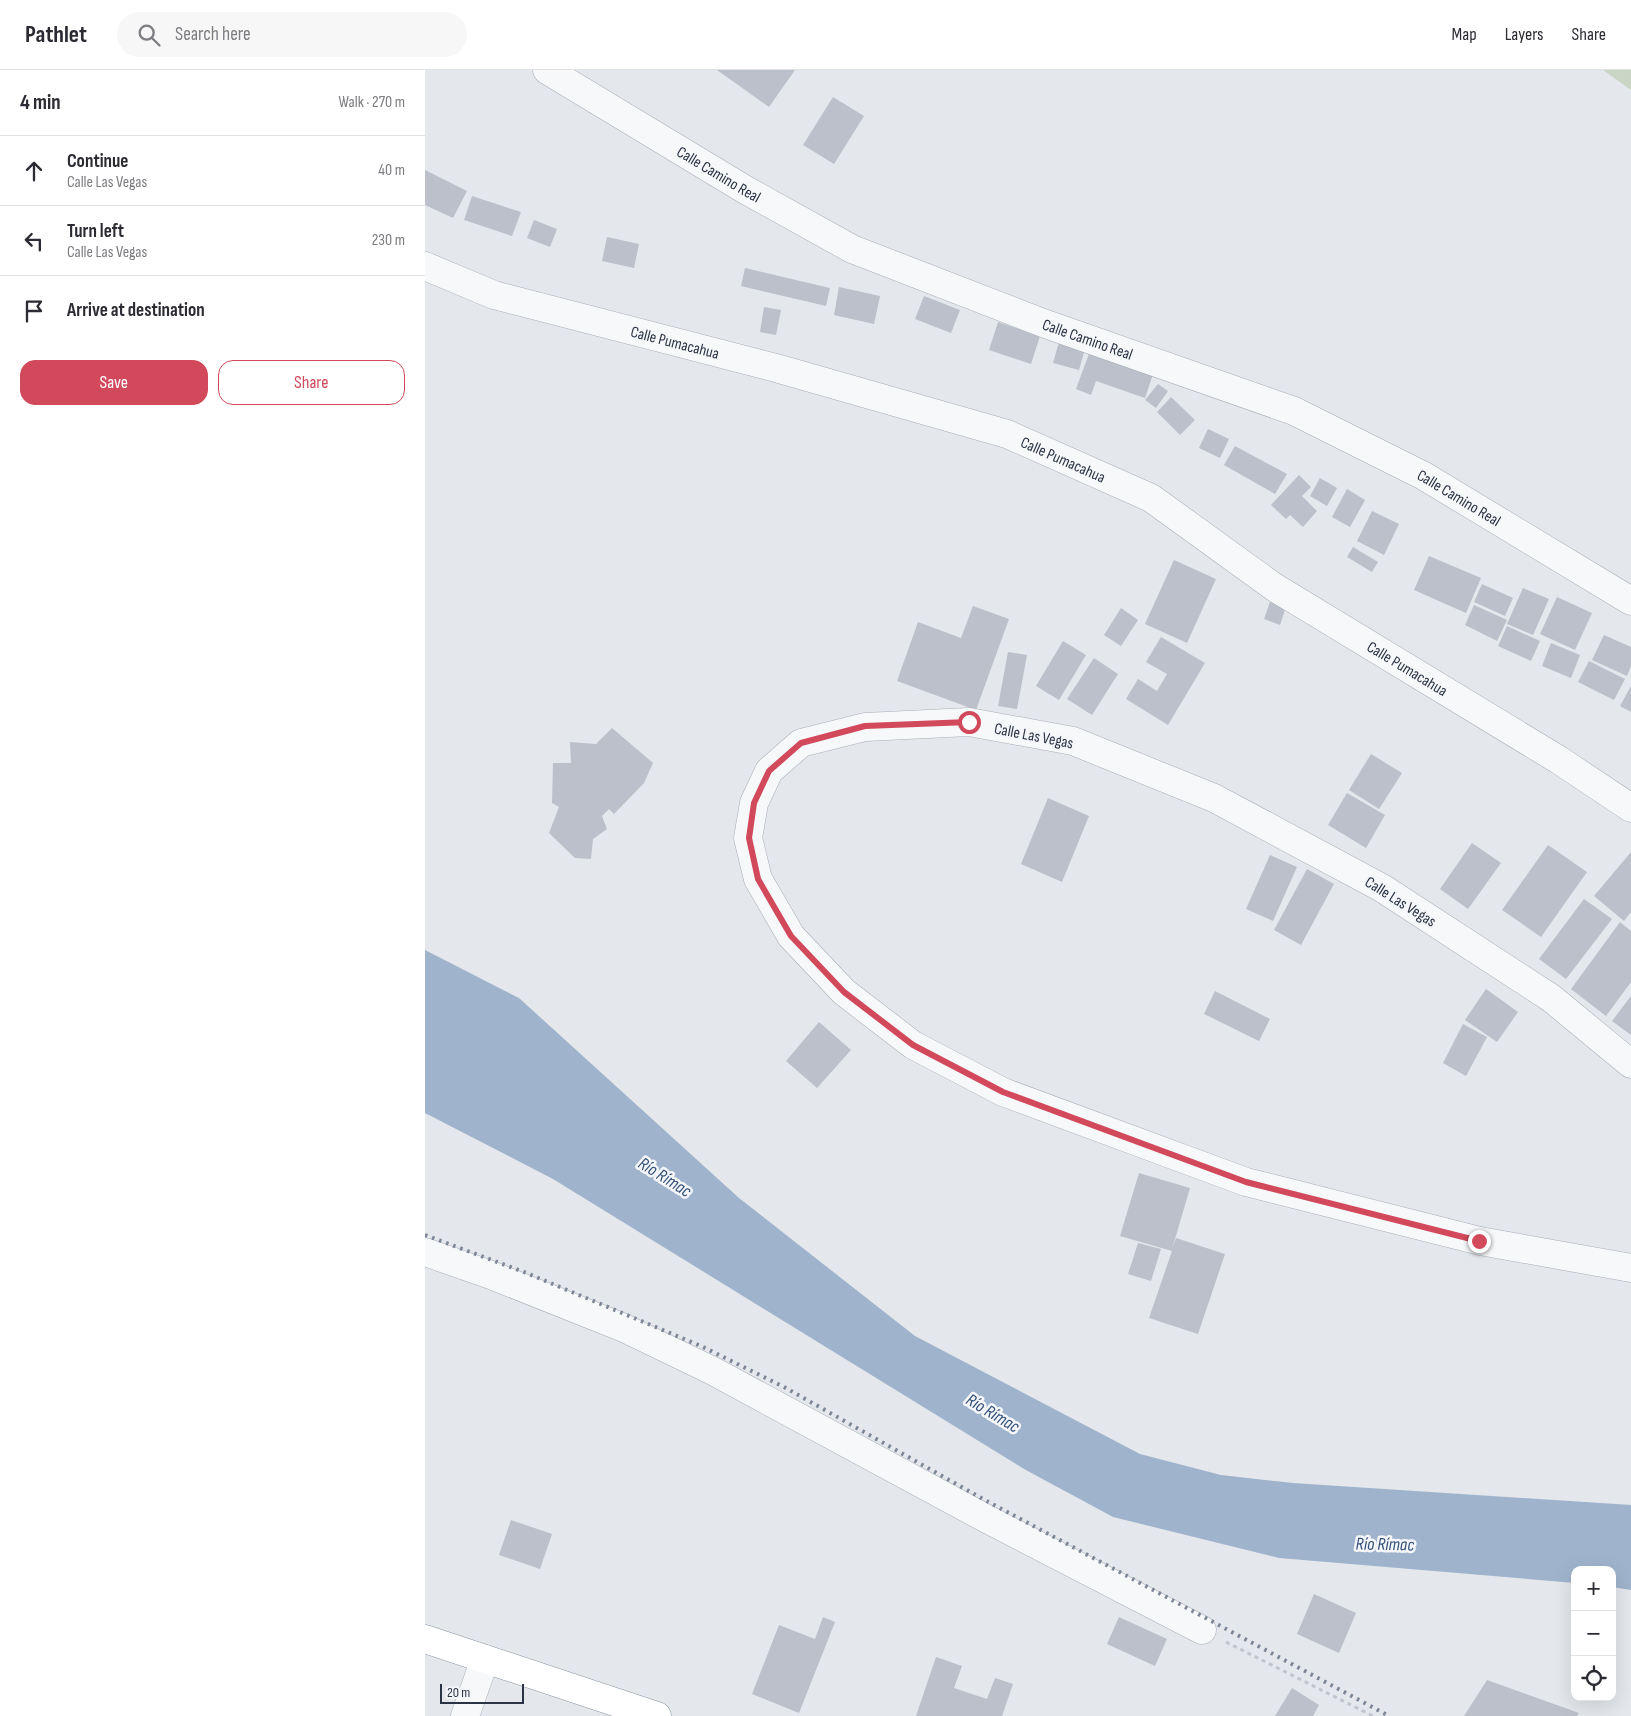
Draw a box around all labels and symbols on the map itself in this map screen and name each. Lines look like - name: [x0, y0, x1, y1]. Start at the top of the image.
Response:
- street label: Calle Camino Real: [673, 143, 764, 207]
- street label: Calle Camino Real: [1040, 316, 1135, 365]
- street label: Calle Pumacahua: [629, 323, 721, 364]
- street label: Calle Pumacahua: [1017, 433, 1108, 487]
- street label: Calle Camino Real: [1414, 466, 1504, 531]
- street label: Calle Pumacahua: [1363, 638, 1450, 701]
- route start: [958, 711, 981, 734]
- street label: Calle Las Vegas: [993, 719, 1075, 753]
- street label: Calle Las Vegas: [1361, 873, 1439, 932]
- water label: Río Rímac: [634, 1153, 695, 1202]
- route end: [1468, 1230, 1491, 1253]
- water label: Río Rímac: [962, 1389, 1023, 1438]
- water label: Río Rímac: [1355, 1533, 1414, 1556]
- scale bar: [440, 1681, 524, 1704]

